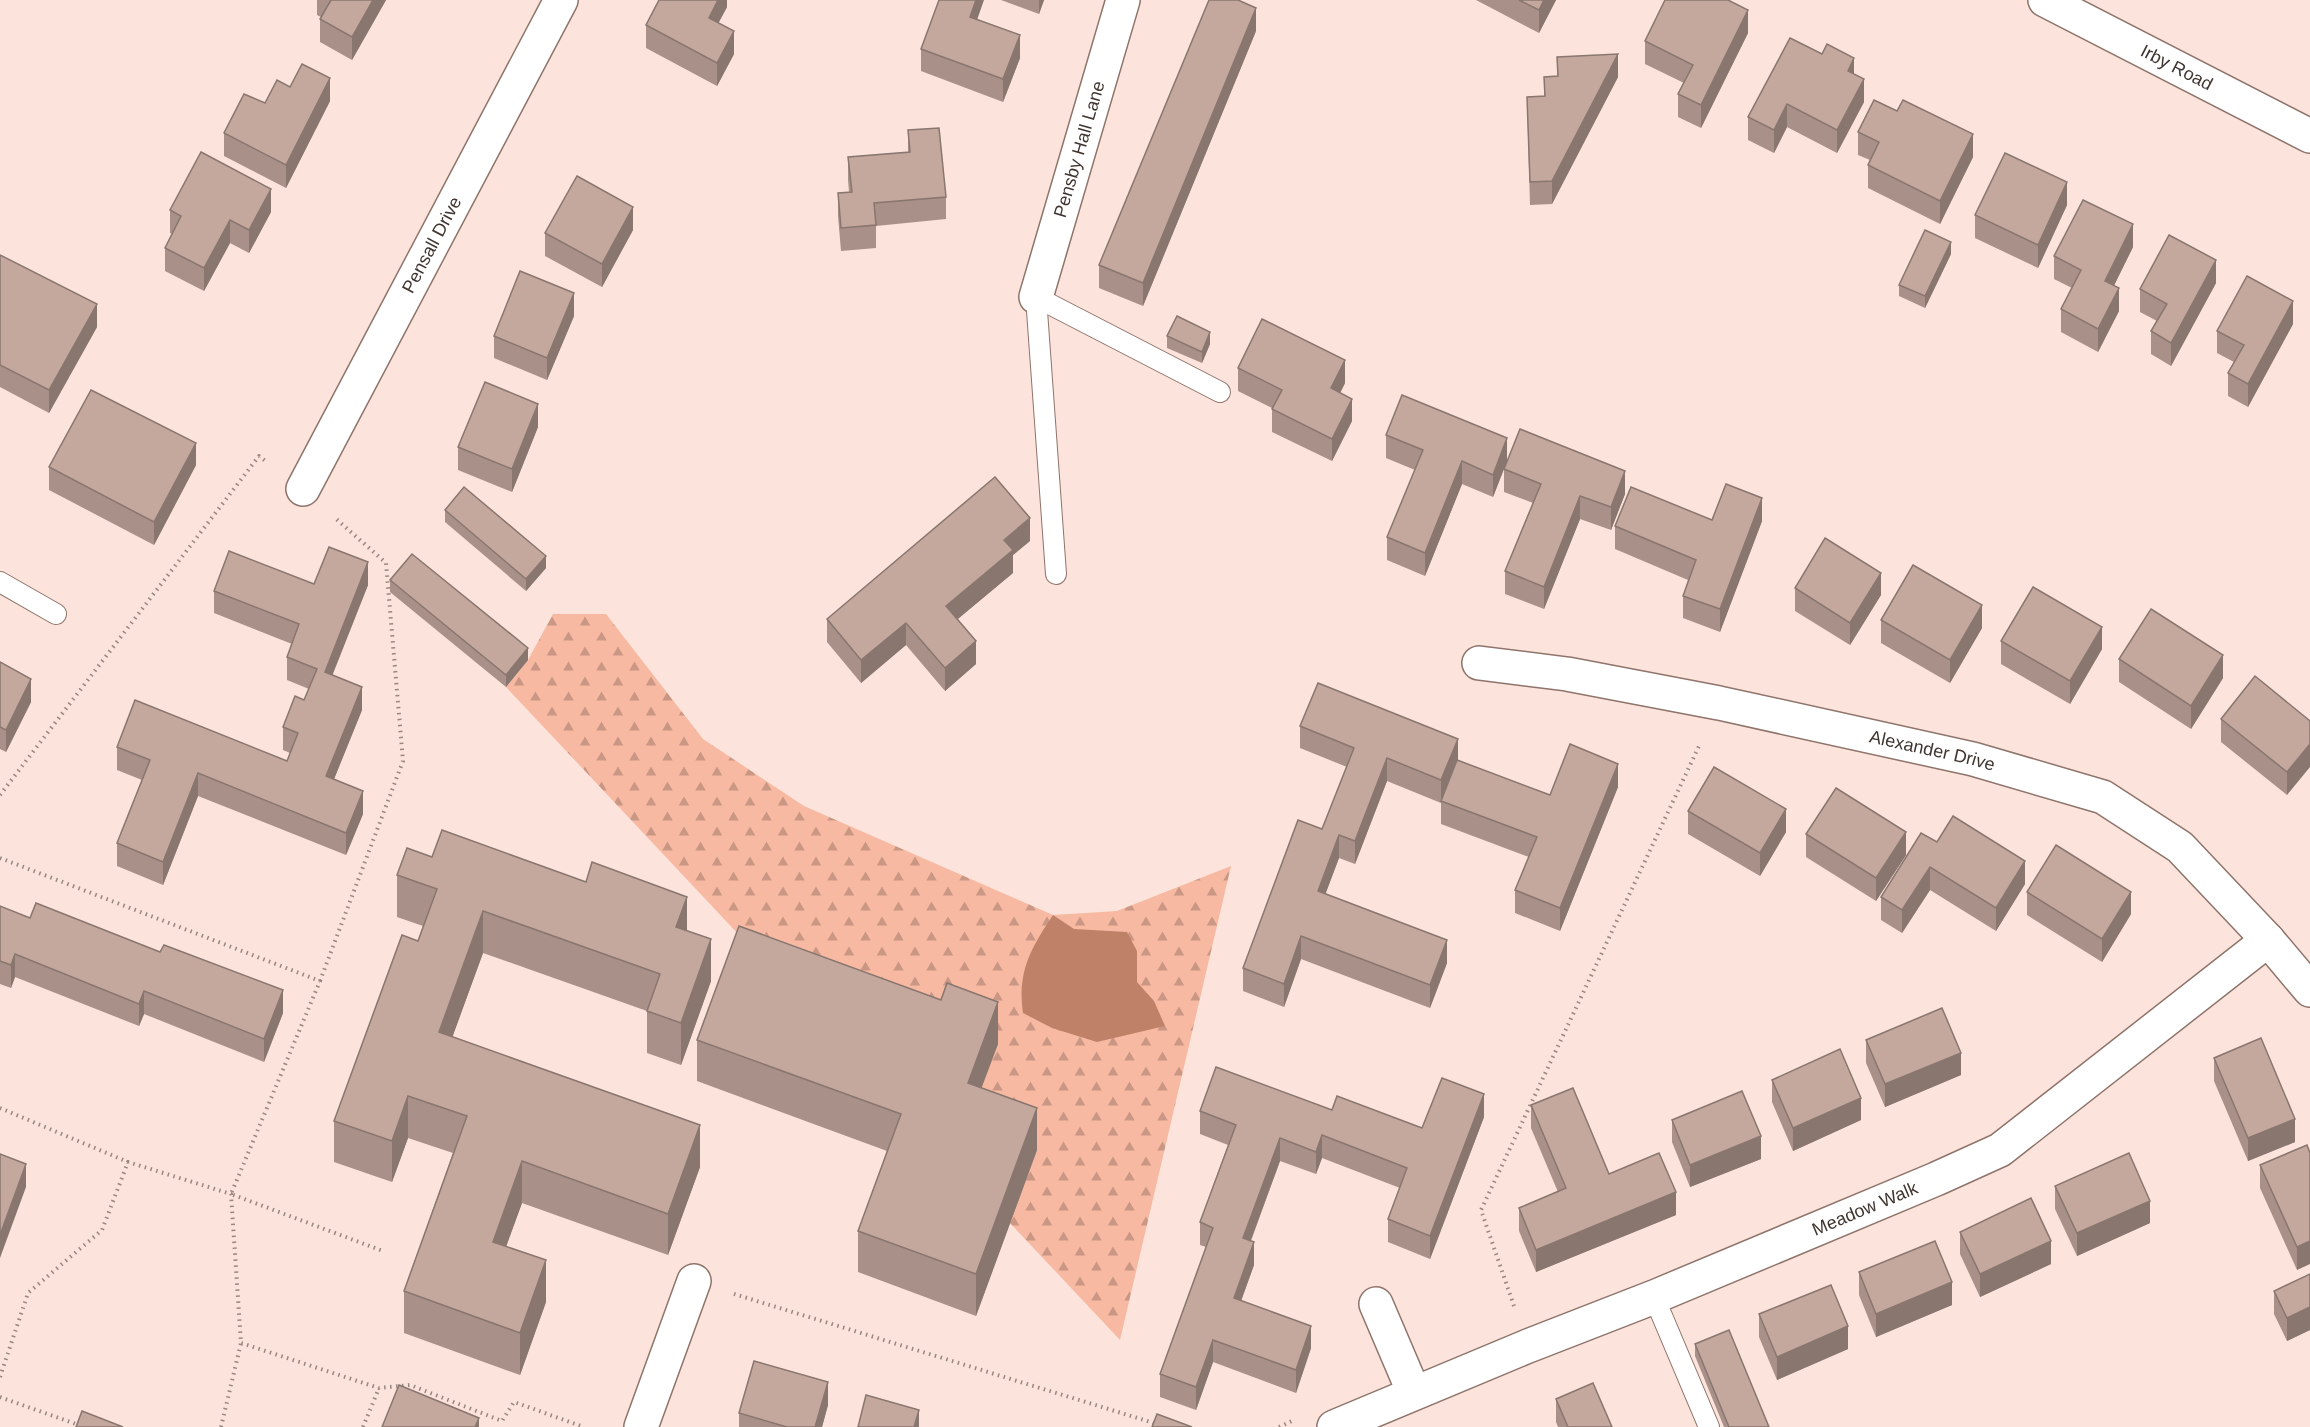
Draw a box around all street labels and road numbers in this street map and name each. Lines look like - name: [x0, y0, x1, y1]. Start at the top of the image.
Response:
- street label: Irby Road: [2137, 41, 2216, 94]
- street label: Pensby Hall Lane: [1050, 79, 1109, 220]
- street label: Pensall Drive: [398, 193, 465, 296]
- street label: Alexander Drive: [1868, 727, 1997, 775]
- street label: Meadow Walk: [1809, 1177, 1921, 1240]

